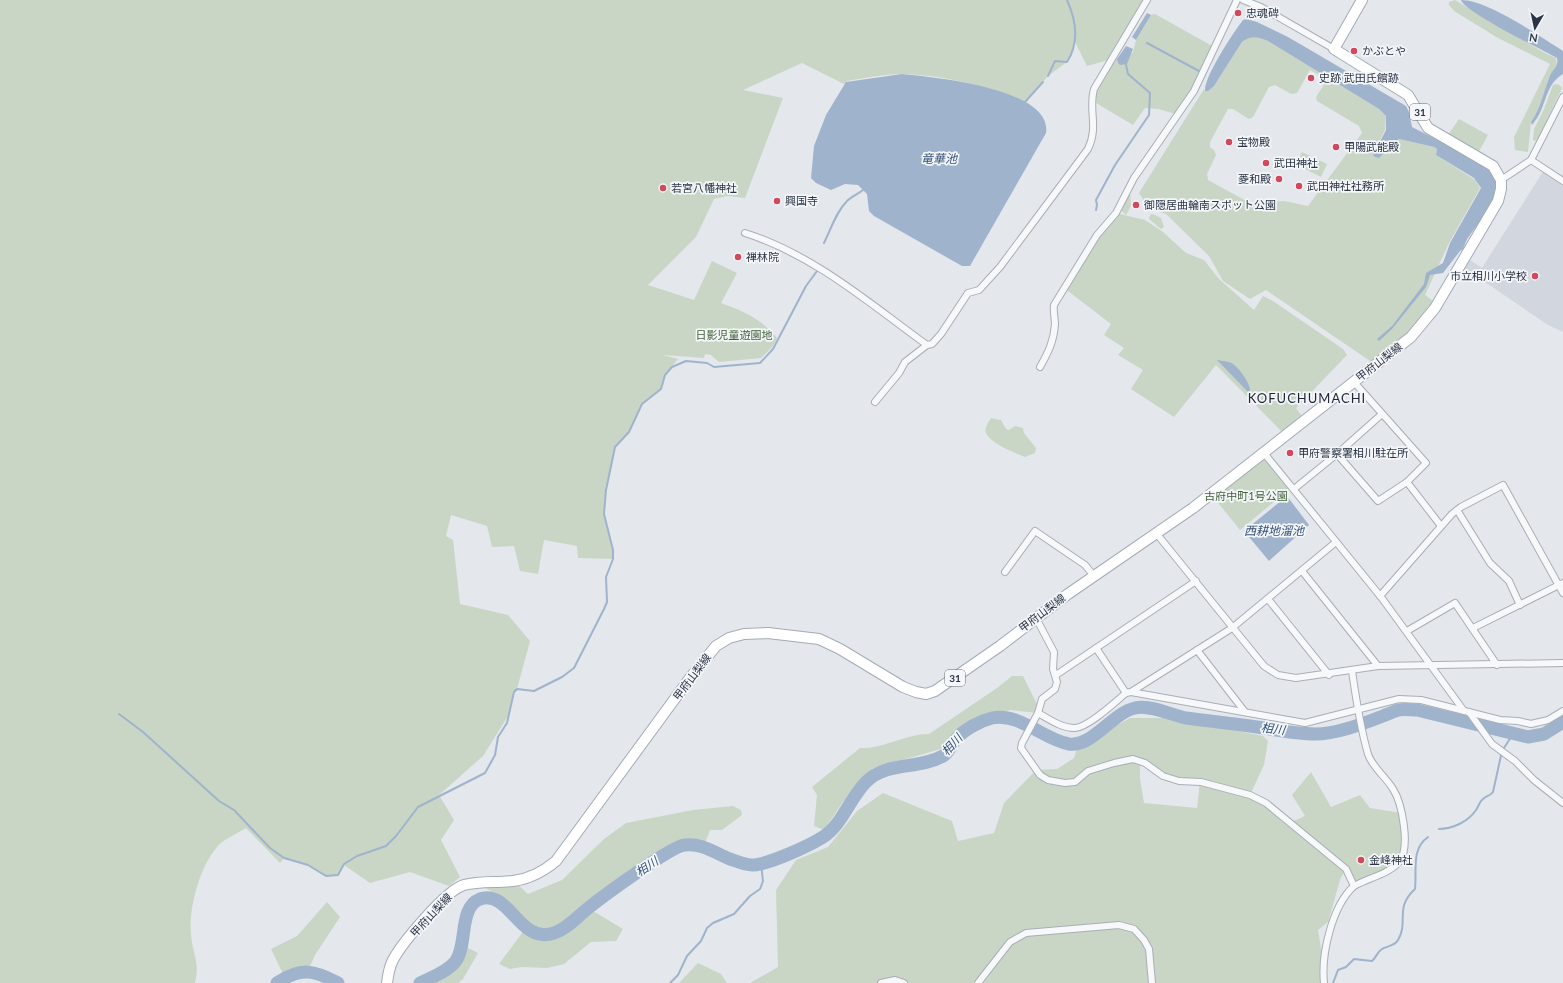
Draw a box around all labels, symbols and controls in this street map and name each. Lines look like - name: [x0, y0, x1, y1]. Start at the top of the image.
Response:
- place label: 忠魂碑: [1246, 6, 1279, 19]
- marker: 忠魂碑: [1233, 8, 1243, 18]
- north arrow: [1515, 8, 1555, 48]
- text: N: [1528, 31, 1539, 45]
- place label: かぶとや: [1362, 44, 1406, 57]
- marker: かぶとや: [1349, 46, 1359, 56]
- place label: 史跡 武田氏館跡: [1319, 71, 1399, 84]
- marker: 史跡 武田氏館跡: [1306, 73, 1316, 83]
- road number: 31: [1410, 104, 1430, 120]
- place label: 宝物殿: [1237, 135, 1270, 148]
- marker: 宝物殿: [1224, 137, 1234, 147]
- place label: 甲陽武能殿: [1344, 140, 1399, 153]
- marker: 甲陽武能殿: [1331, 142, 1341, 152]
- water label: 竜華池: [921, 151, 958, 166]
- place label: 武田神社: [1274, 156, 1318, 169]
- marker: 武田神社: [1261, 158, 1271, 168]
- place label: 菱和殿: [1238, 172, 1271, 185]
- marker: 菱和殿: [1274, 174, 1284, 184]
- place label: 武田神社社務所: [1307, 179, 1385, 192]
- place label: 若宮八幡神社: [671, 181, 737, 194]
- marker: 武田神社社務所: [1294, 181, 1304, 191]
- marker: 若宮八幡神社: [658, 183, 668, 193]
- place label: 興国寺: [785, 194, 818, 207]
- marker: 興国寺: [772, 196, 782, 206]
- place label: 御隠居曲輪南スポット公園: [1143, 198, 1276, 211]
- marker: 御隠居曲輪南スポット公園: [1131, 200, 1141, 210]
- place label: 禅林院: [746, 250, 779, 263]
- marker: 禅林院: [733, 252, 743, 262]
- place label: 市立相川小学校: [1450, 269, 1527, 282]
- marker: 市立相川小学校: [1530, 271, 1540, 281]
- park label: 日影児童遊園地: [696, 328, 773, 341]
- street label: 甲府山梨線: [1353, 340, 1404, 384]
- district label: KOFUCHUMACHI: [1248, 390, 1366, 406]
- place label: 甲府警察署相川駐在所: [1298, 446, 1409, 459]
- marker: 甲府警察署相川駐在所: [1285, 448, 1295, 458]
- park label: 古府中町1号公園: [1204, 489, 1288, 502]
- water label: 西耕地溜池: [1244, 523, 1305, 538]
- street label: 甲府山梨線: [1016, 591, 1068, 634]
- street label: 甲府山梨線: [670, 651, 713, 703]
- road number: 31: [945, 670, 965, 686]
- water label: 相川: [1260, 720, 1288, 738]
- water label: 相川: [938, 729, 967, 759]
- water label: 相川: [633, 853, 663, 880]
- place label: 金峰神社: [1369, 853, 1413, 866]
- marker: 金峰神社: [1356, 855, 1366, 865]
- street label: 甲府山梨線: [407, 890, 454, 939]

